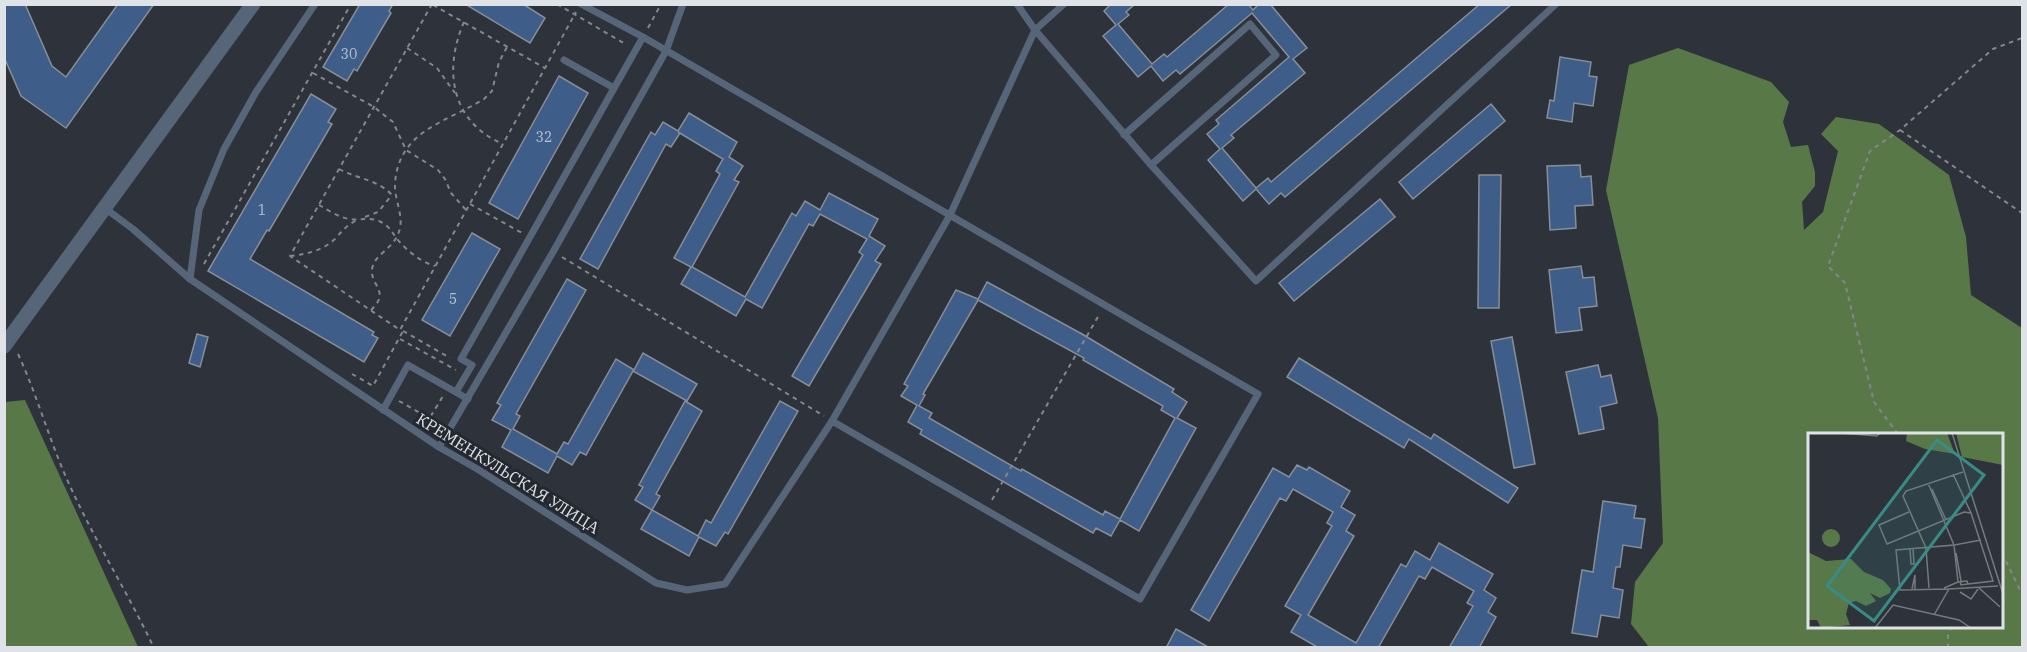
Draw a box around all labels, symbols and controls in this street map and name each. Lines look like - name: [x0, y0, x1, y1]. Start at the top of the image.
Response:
- house number: 30: [341, 45, 357, 63]
- house number: 32: [536, 128, 552, 146]
- house number: 1: [258, 201, 266, 219]
- house number: 5: [449, 290, 457, 308]
- street label: КРЕМЕНКУЛЬСКАЯ УЛИЦА: [413, 408, 603, 538]
- inset map: [1808, 433, 2003, 628]

